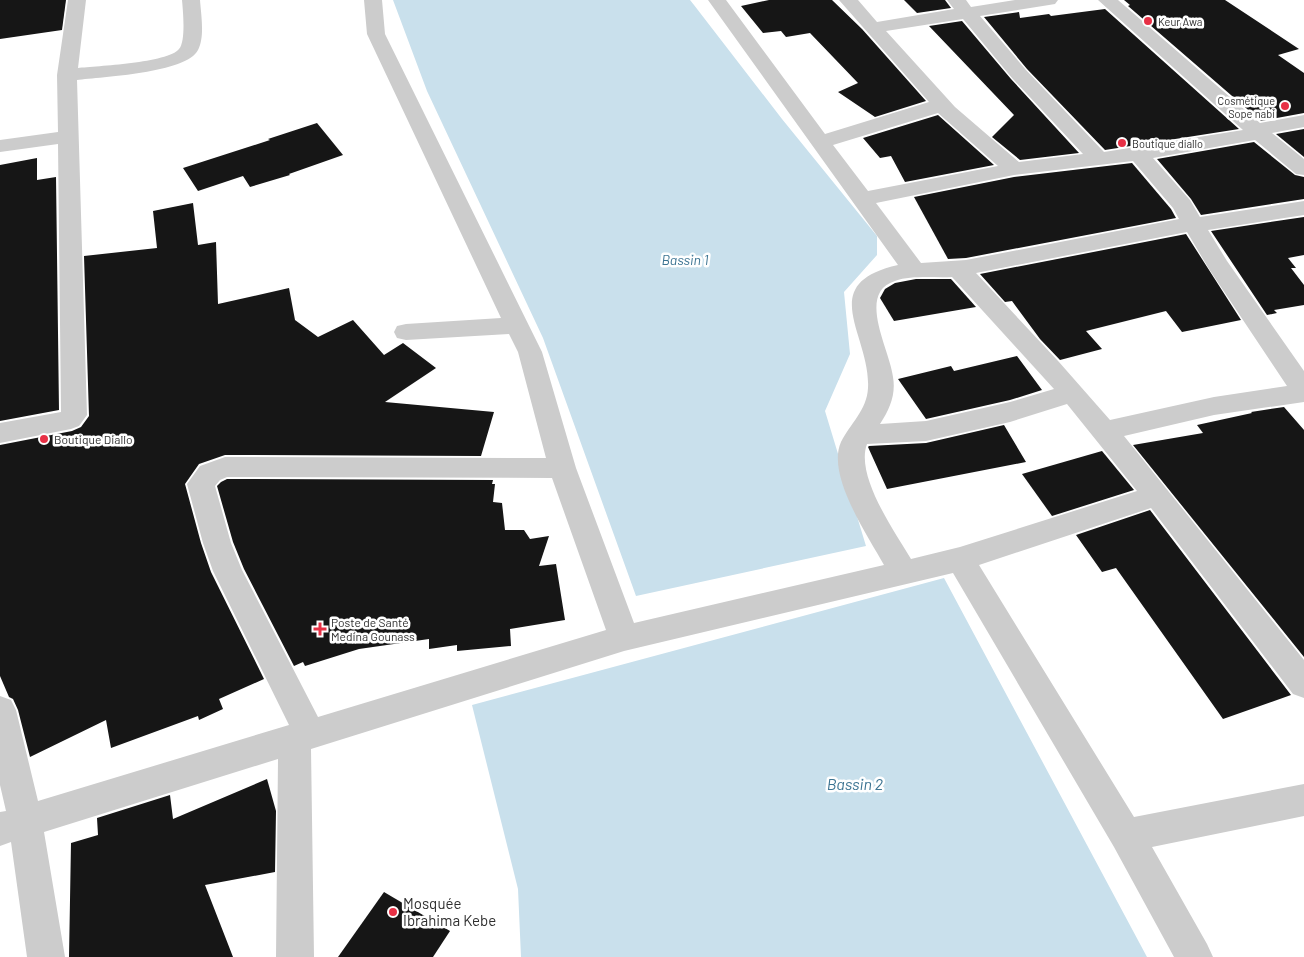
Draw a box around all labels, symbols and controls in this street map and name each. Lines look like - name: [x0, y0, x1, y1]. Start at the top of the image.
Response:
- marker: Keur Awa: [1142, 15, 1154, 27]
- place label: Keur Awa: [1158, 15, 1202, 28]
- place label: Cosmétique Sope nabi: [1218, 94, 1275, 120]
- marker: Cosmétique Sope nabi: [1279, 100, 1291, 112]
- marker: Boutique diallo: [1116, 137, 1128, 149]
- place label: Boutique diallo: [1132, 137, 1203, 150]
- water label: Bassin 1: [662, 251, 709, 268]
- place label: Boutique Diallo: [54, 432, 132, 446]
- marker: Boutique Diallo: [38, 433, 50, 445]
- place label: Poste de Santé Medina Gounass: [331, 615, 415, 643]
- marker: Poste de Santé Medina Gounass: [313, 622, 327, 636]
- water label: Bassin 2: [827, 774, 883, 793]
- place label: Mosquée Ibrahima Kebe: [403, 894, 496, 929]
- marker: Mosquée Ibrahima Kebe: [387, 906, 399, 918]

